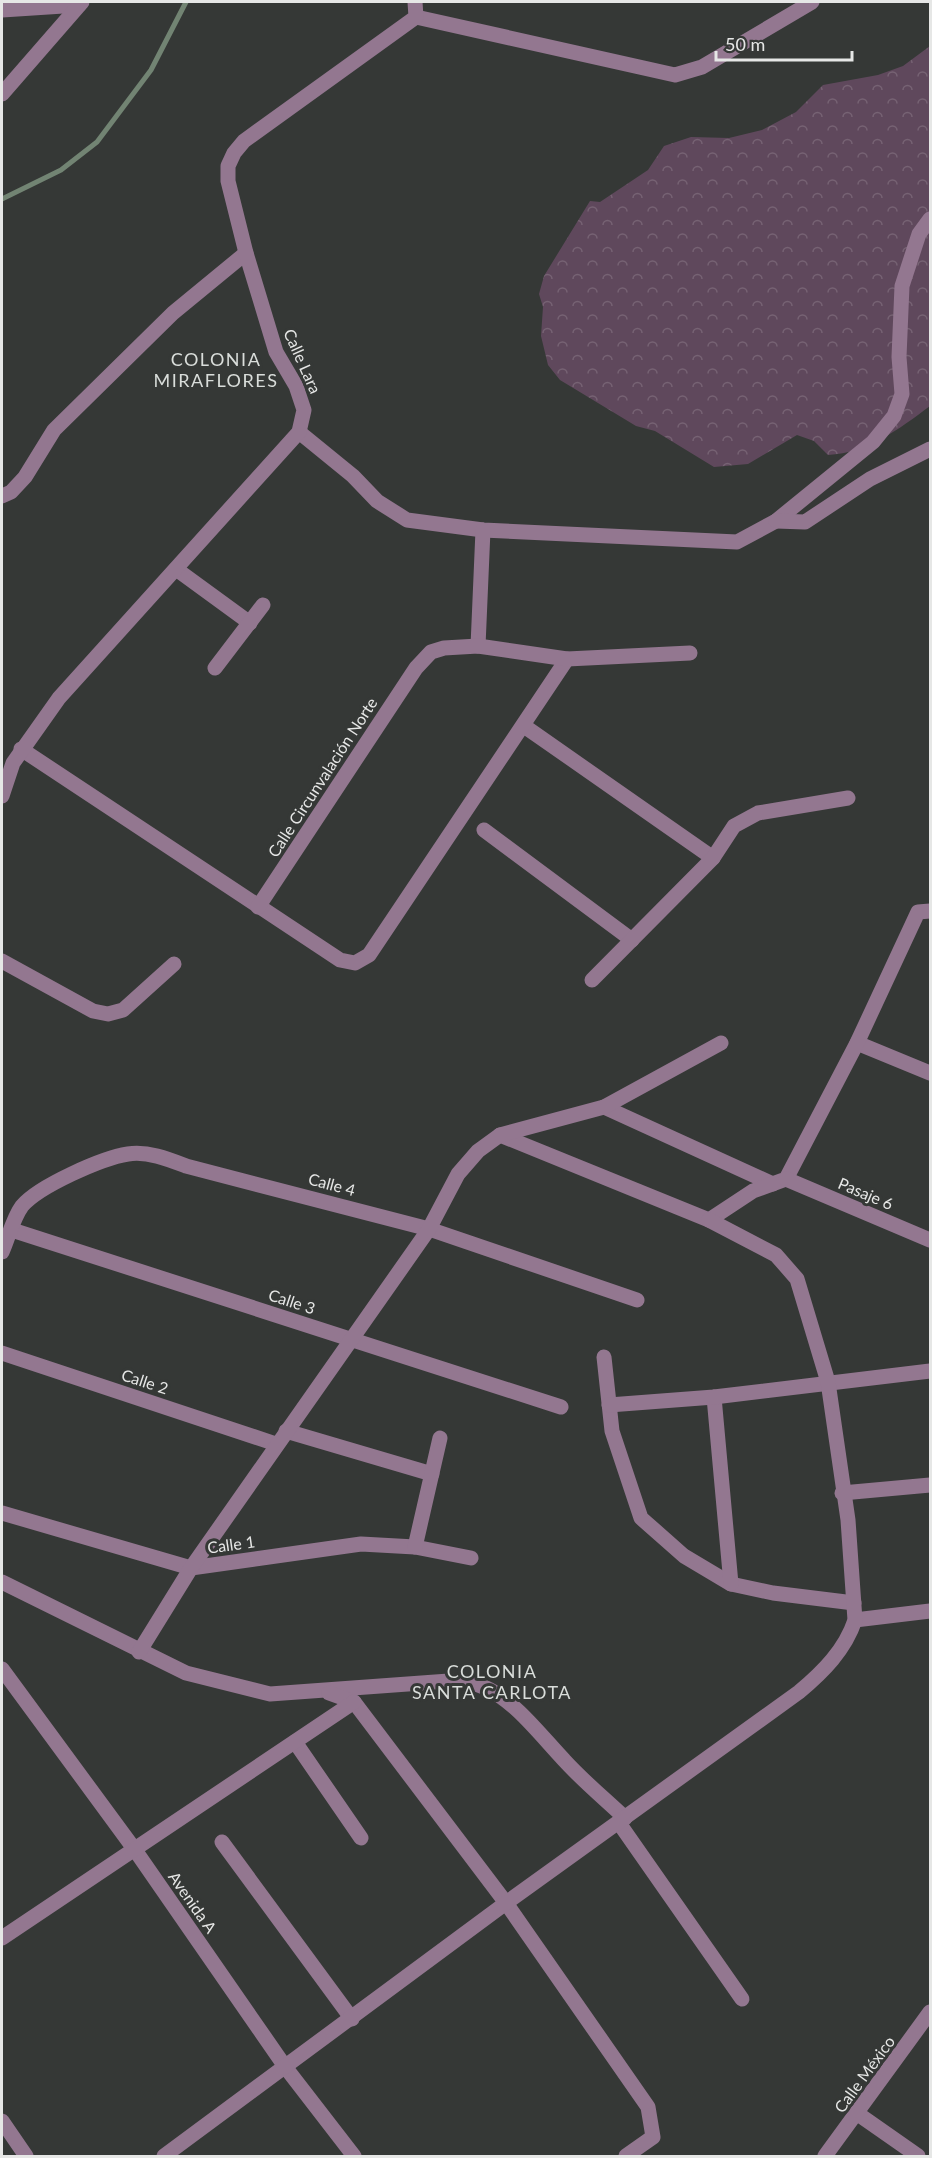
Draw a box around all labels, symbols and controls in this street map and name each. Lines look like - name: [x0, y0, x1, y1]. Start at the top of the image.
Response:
- scale bar: [716, 24, 852, 62]
- text: 50 m: [725, 33, 765, 55]
- street label: Calle Lara: [280, 326, 326, 396]
- district label: COLONIA MIRAFLORES: [154, 348, 278, 391]
- street label: Calle Circunvalación Norte: [263, 694, 381, 860]
- street label: Calle 4: [306, 1169, 358, 1199]
- street label: Pasaje 6: [836, 1173, 896, 1213]
- street label: Calle 3: [266, 1285, 318, 1317]
- street label: Calle 2: [119, 1365, 171, 1397]
- street label: Calle 1: [206, 1531, 256, 1557]
- district label: COLONIA SANTA CARLOTA: [412, 1660, 572, 1703]
- street label: Avenida A: [165, 1868, 221, 1937]
- street label: Calle México: [830, 2032, 898, 2116]

